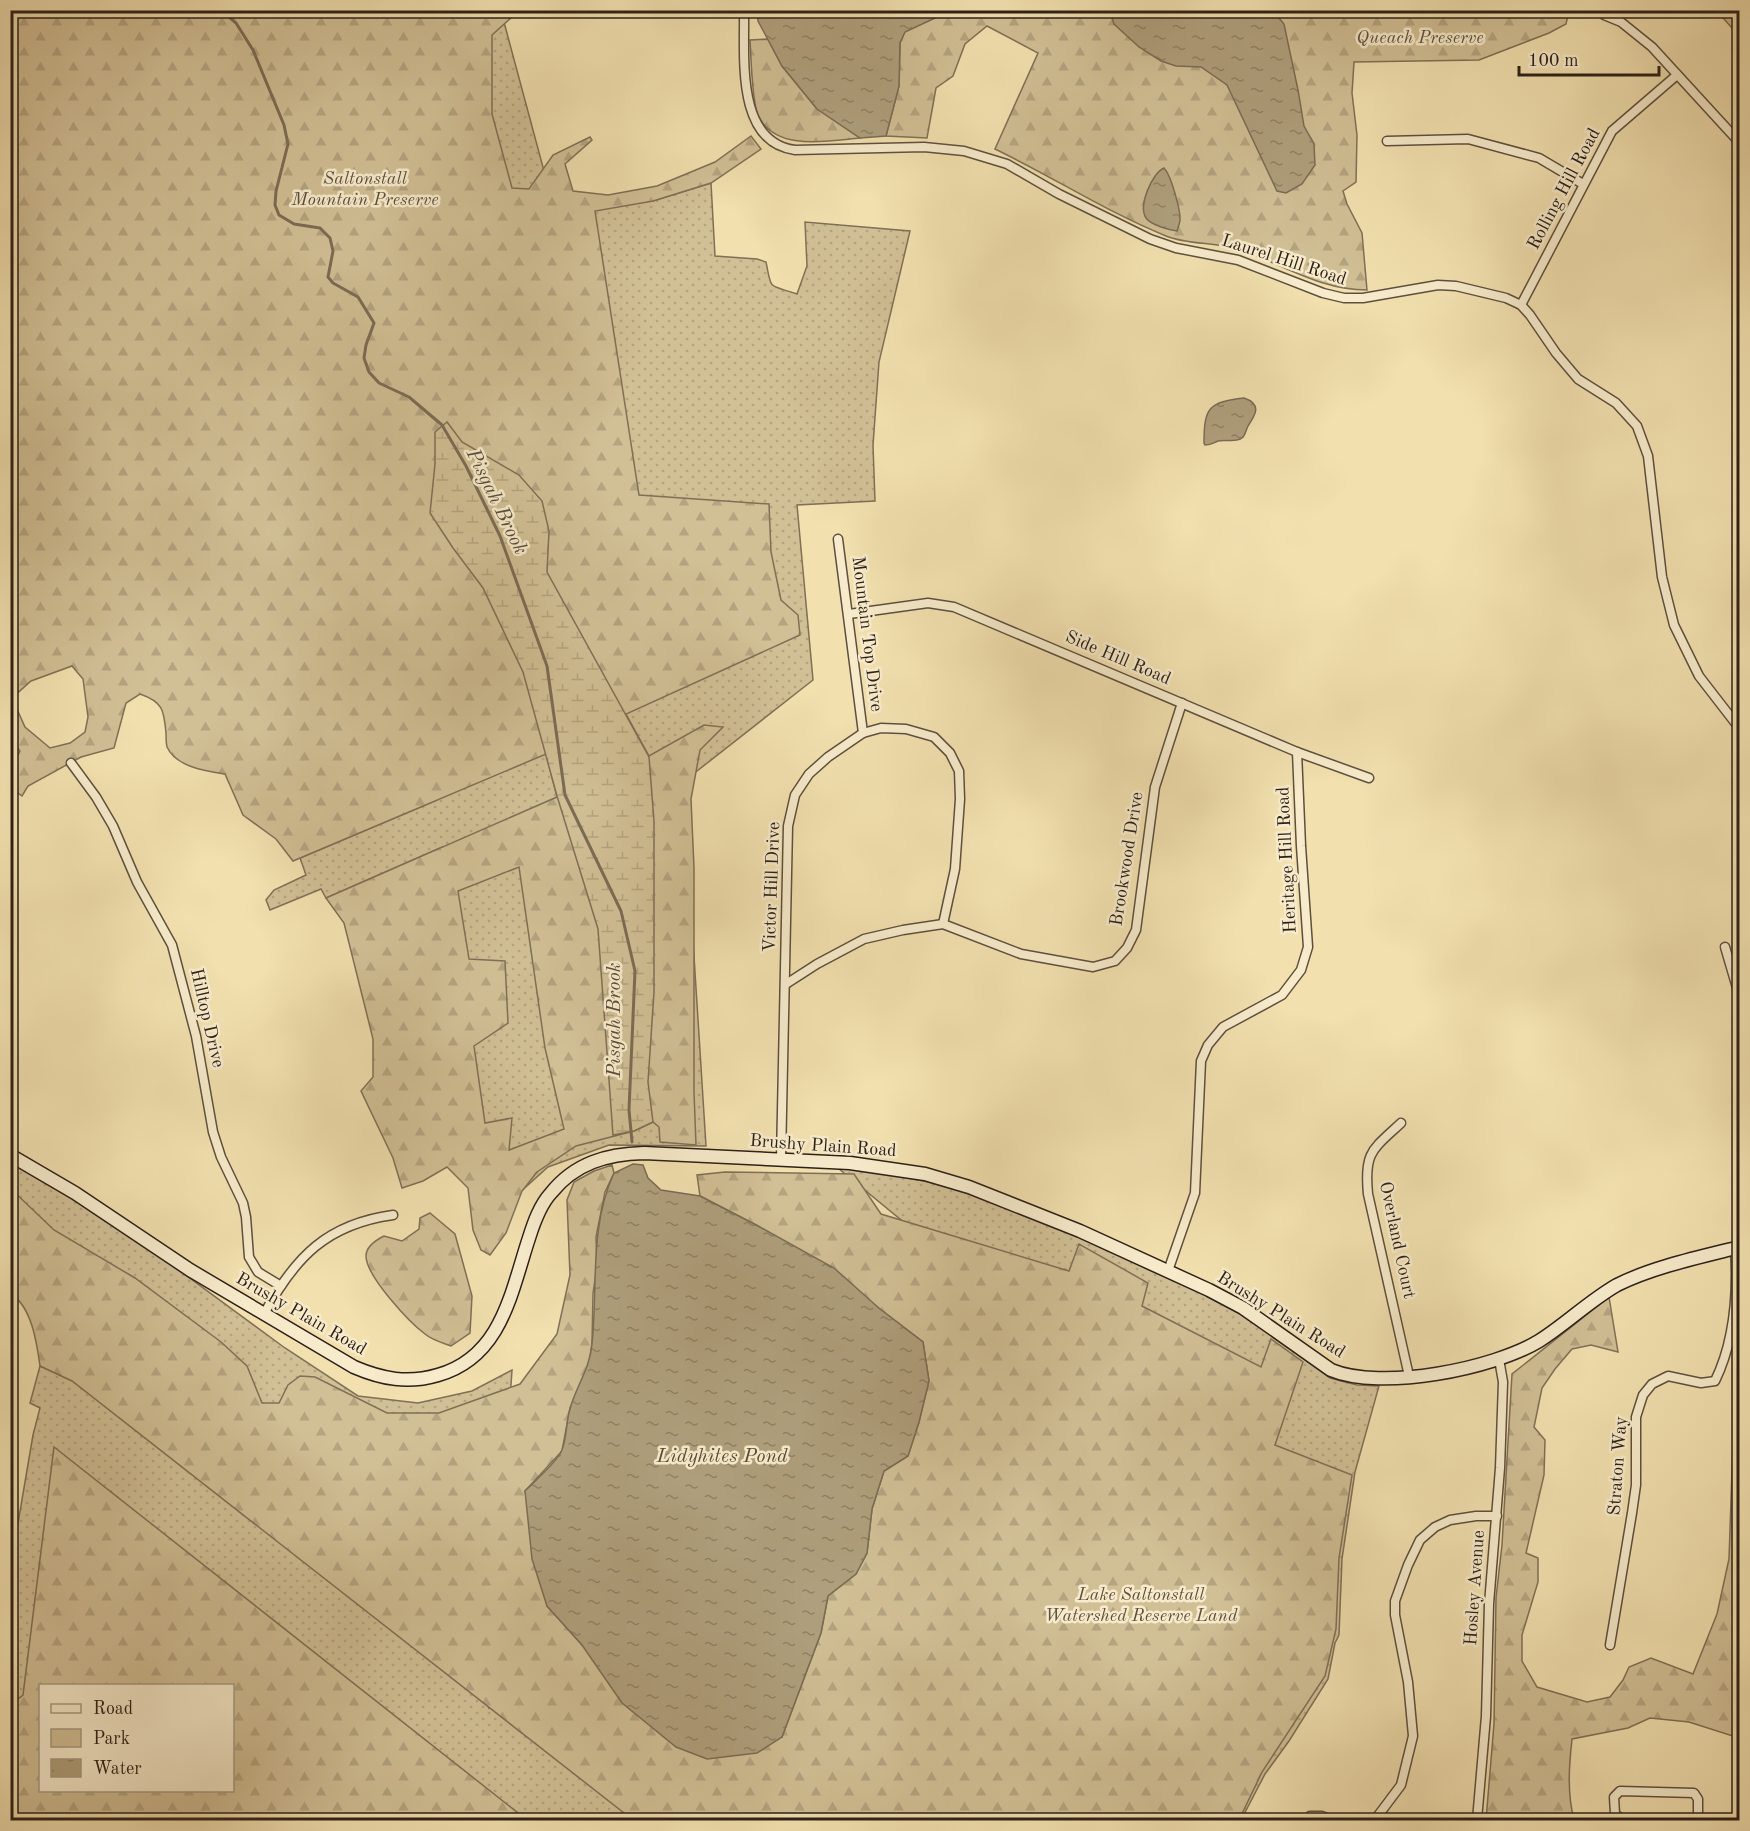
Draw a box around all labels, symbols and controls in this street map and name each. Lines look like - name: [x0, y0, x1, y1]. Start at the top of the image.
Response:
- park label: Queach Preserve: [1356, 29, 1484, 47]
- scale bar: [1519, 39, 1658, 77]
- text: 100 m: [1528, 52, 1579, 70]
- street label: Rolling Hill Road: [1524, 125, 1604, 253]
- park label: Saltonstall Mountain Preserve: [290, 170, 439, 209]
- street label: Laurel Hill Road: [1219, 231, 1349, 289]
- water label: Pisgah Brook: [461, 445, 530, 558]
- street label: Mountain Top Drive: [849, 555, 885, 713]
- street label: Side Hill Road: [1063, 628, 1173, 688]
- street label: Heritage Hill Road: [1274, 786, 1300, 934]
- street label: Brookwood Drive: [1108, 791, 1146, 927]
- street label: Victor Hill Drive: [761, 821, 783, 953]
- water label: Pisgah Brook: [605, 962, 625, 1079]
- street label: Hilltop Drive: [187, 966, 227, 1070]
- street label: Brushy Plain Road: [749, 1132, 897, 1160]
- street label: Overland Court: [1376, 1180, 1418, 1300]
- street label: Brushy Plain Road: [1214, 1268, 1348, 1362]
- street label: Brushy Plain Road: [233, 1269, 369, 1359]
- street label: Straton Way: [1606, 1415, 1630, 1516]
- water label: Lidyhites Pond: [656, 1447, 788, 1467]
- street label: Hosley Avenue: [1462, 1530, 1488, 1646]
- park label: Lake Saltonstall Watershed Reserve Land: [1045, 1586, 1238, 1625]
- legend: [39, 1684, 234, 1792]
- text: Road: [93, 1700, 133, 1718]
- text: Park: [93, 1730, 130, 1748]
- text: Water: [93, 1760, 142, 1778]

